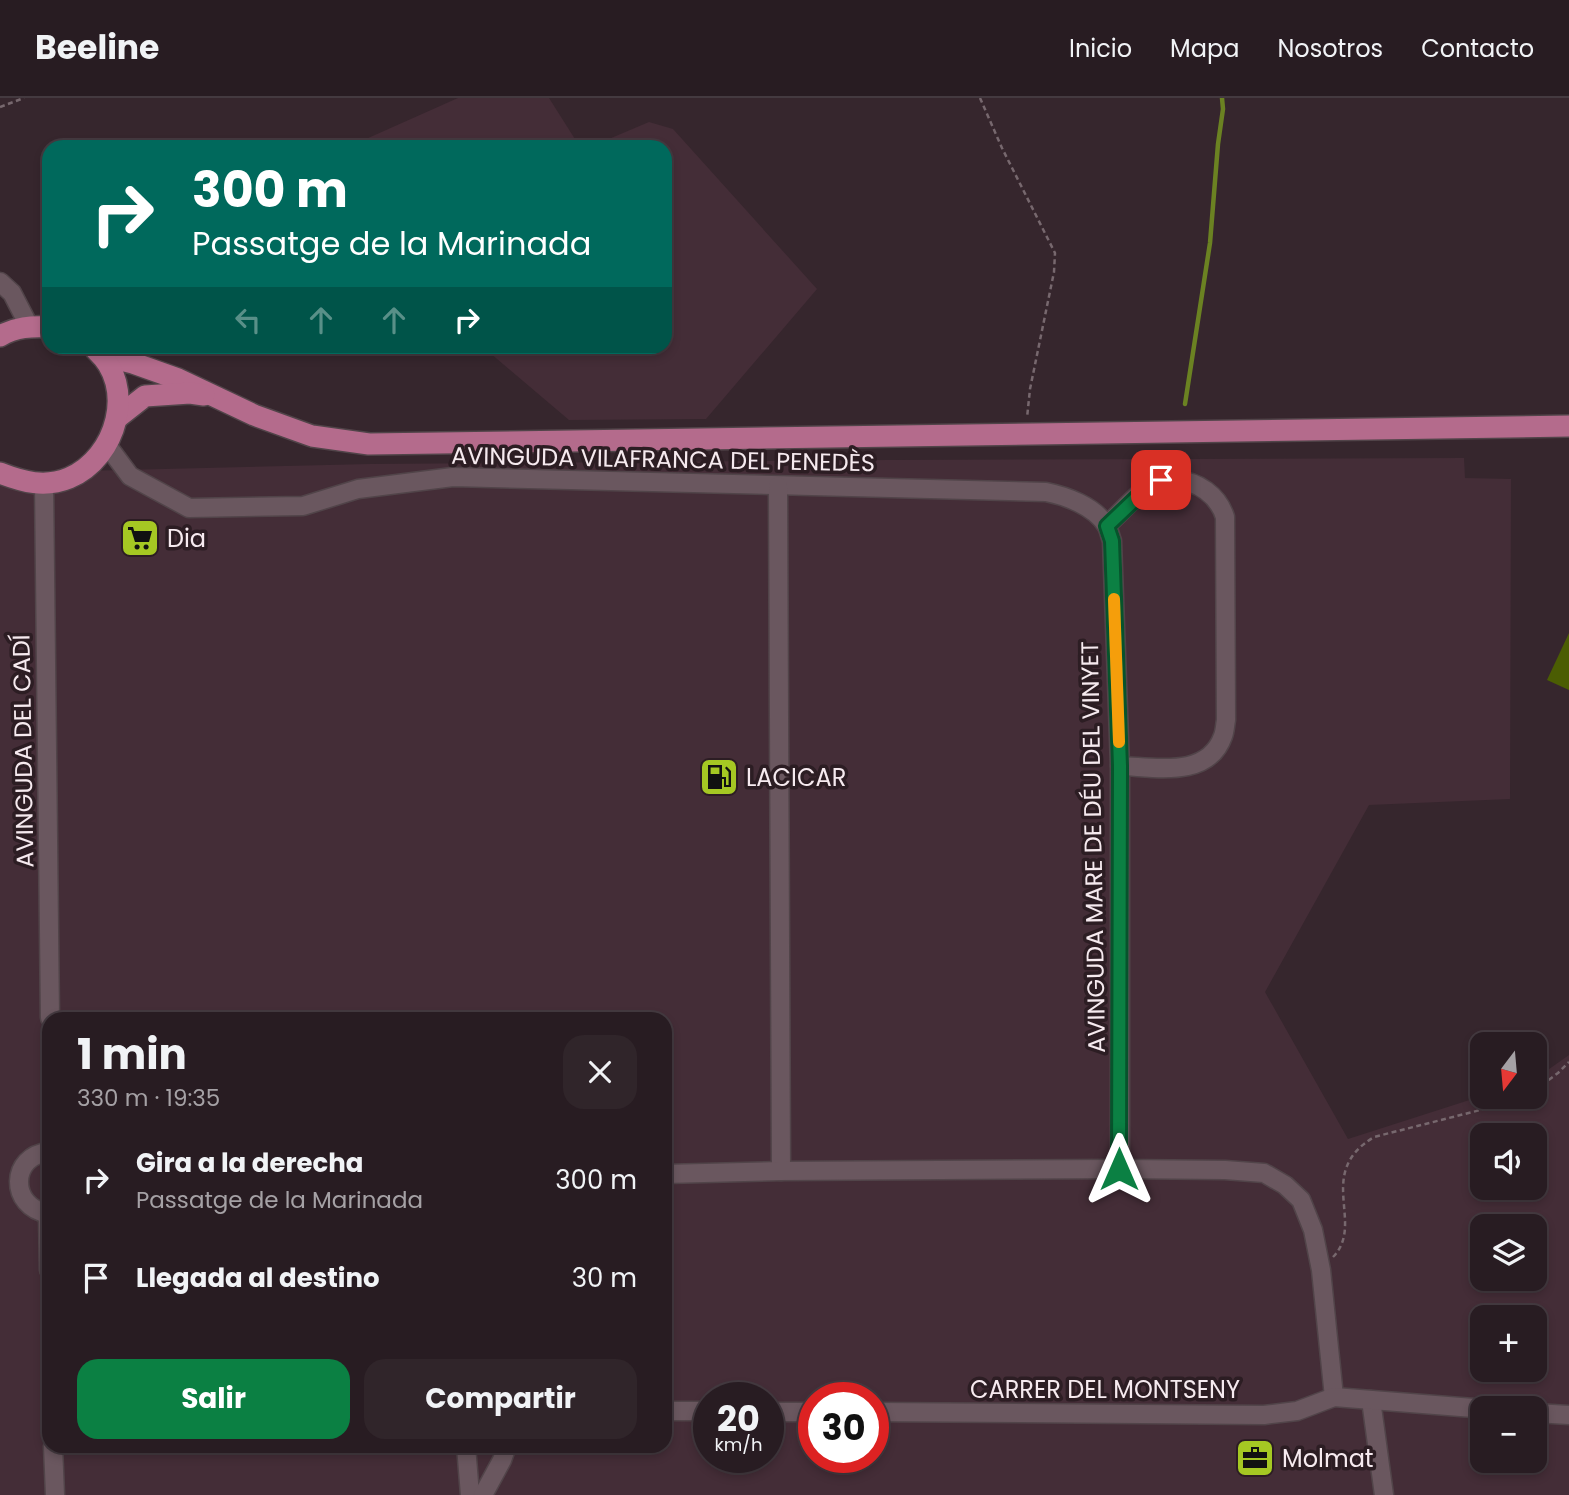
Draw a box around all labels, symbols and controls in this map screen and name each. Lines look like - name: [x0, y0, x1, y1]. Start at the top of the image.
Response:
- text: Beeline: [35, 24, 159, 71]
- text: Inicio: [1069, 32, 1132, 65]
- text: Mapa: [1170, 32, 1239, 65]
- text: Nosotros: [1277, 32, 1383, 65]
- text: Contacto: [1421, 32, 1534, 65]
- text: 300 m: [192, 156, 348, 224]
- icon: right: [77, 168, 168, 259]
- text: Passatge de la Marinada: [192, 221, 591, 266]
- icon: left: [229, 301, 267, 339]
- icon: ahead: [302, 301, 340, 339]
- icon: ahead: [375, 301, 413, 339]
- icon: right: [448, 301, 486, 339]
- street label: AVINGUDA VILAFRANCA DEL PENEDÈS: [451, 439, 875, 479]
- pin: [1131, 450, 1191, 510]
- icon: arrive: [1142, 461, 1180, 499]
- supermarket icon: Dia: [119, 517, 161, 559]
- place label: Dia: [167, 522, 206, 555]
- street label: AVINGUDA DEL CADÍ: [4, 634, 42, 868]
- street label: AVINGUDA MARE DE DÉU DEL VINYET: [1073, 641, 1113, 1053]
- fuel station icon: LACICAR: [698, 756, 740, 798]
- place label: LACICAR: [746, 761, 846, 794]
- text: 1 min: [77, 1025, 187, 1084]
- north arrow: [1470, 1032, 1547, 1110]
- map controls: [1470, 1032, 1547, 1473]
- button: close: [563, 1035, 637, 1109]
- text: 330 m · 19:35: [77, 1082, 220, 1114]
- button: sound: [1470, 1123, 1547, 1200]
- position arrow: [1082, 1132, 1156, 1206]
- text: Gira a la derecha: [136, 1145, 364, 1181]
- icon: right: [77, 1161, 115, 1199]
- text: 300 m: [555, 1162, 637, 1198]
- text: Passatge de la Marinada: [136, 1184, 423, 1216]
- button: layers: [1470, 1214, 1547, 1291]
- icon: arrive: [77, 1259, 115, 1297]
- text: Llegada al destino: [136, 1260, 380, 1296]
- text: 30 m: [572, 1260, 637, 1296]
- button: +: [1470, 1305, 1547, 1382]
- button: Salir: [77, 1359, 350, 1439]
- button: Compartir: [364, 1359, 637, 1439]
- street label: CARRER DEL MONTSENY: [970, 1373, 1240, 1406]
- speed limit sign: 30: [798, 1382, 889, 1473]
- text: 20: [717, 1394, 760, 1443]
- button: −: [1470, 1396, 1547, 1473]
- text: km/h: [715, 1432, 762, 1457]
- office icon: Molmat: [1234, 1437, 1276, 1479]
- place label: Molmat: [1282, 1442, 1374, 1475]

